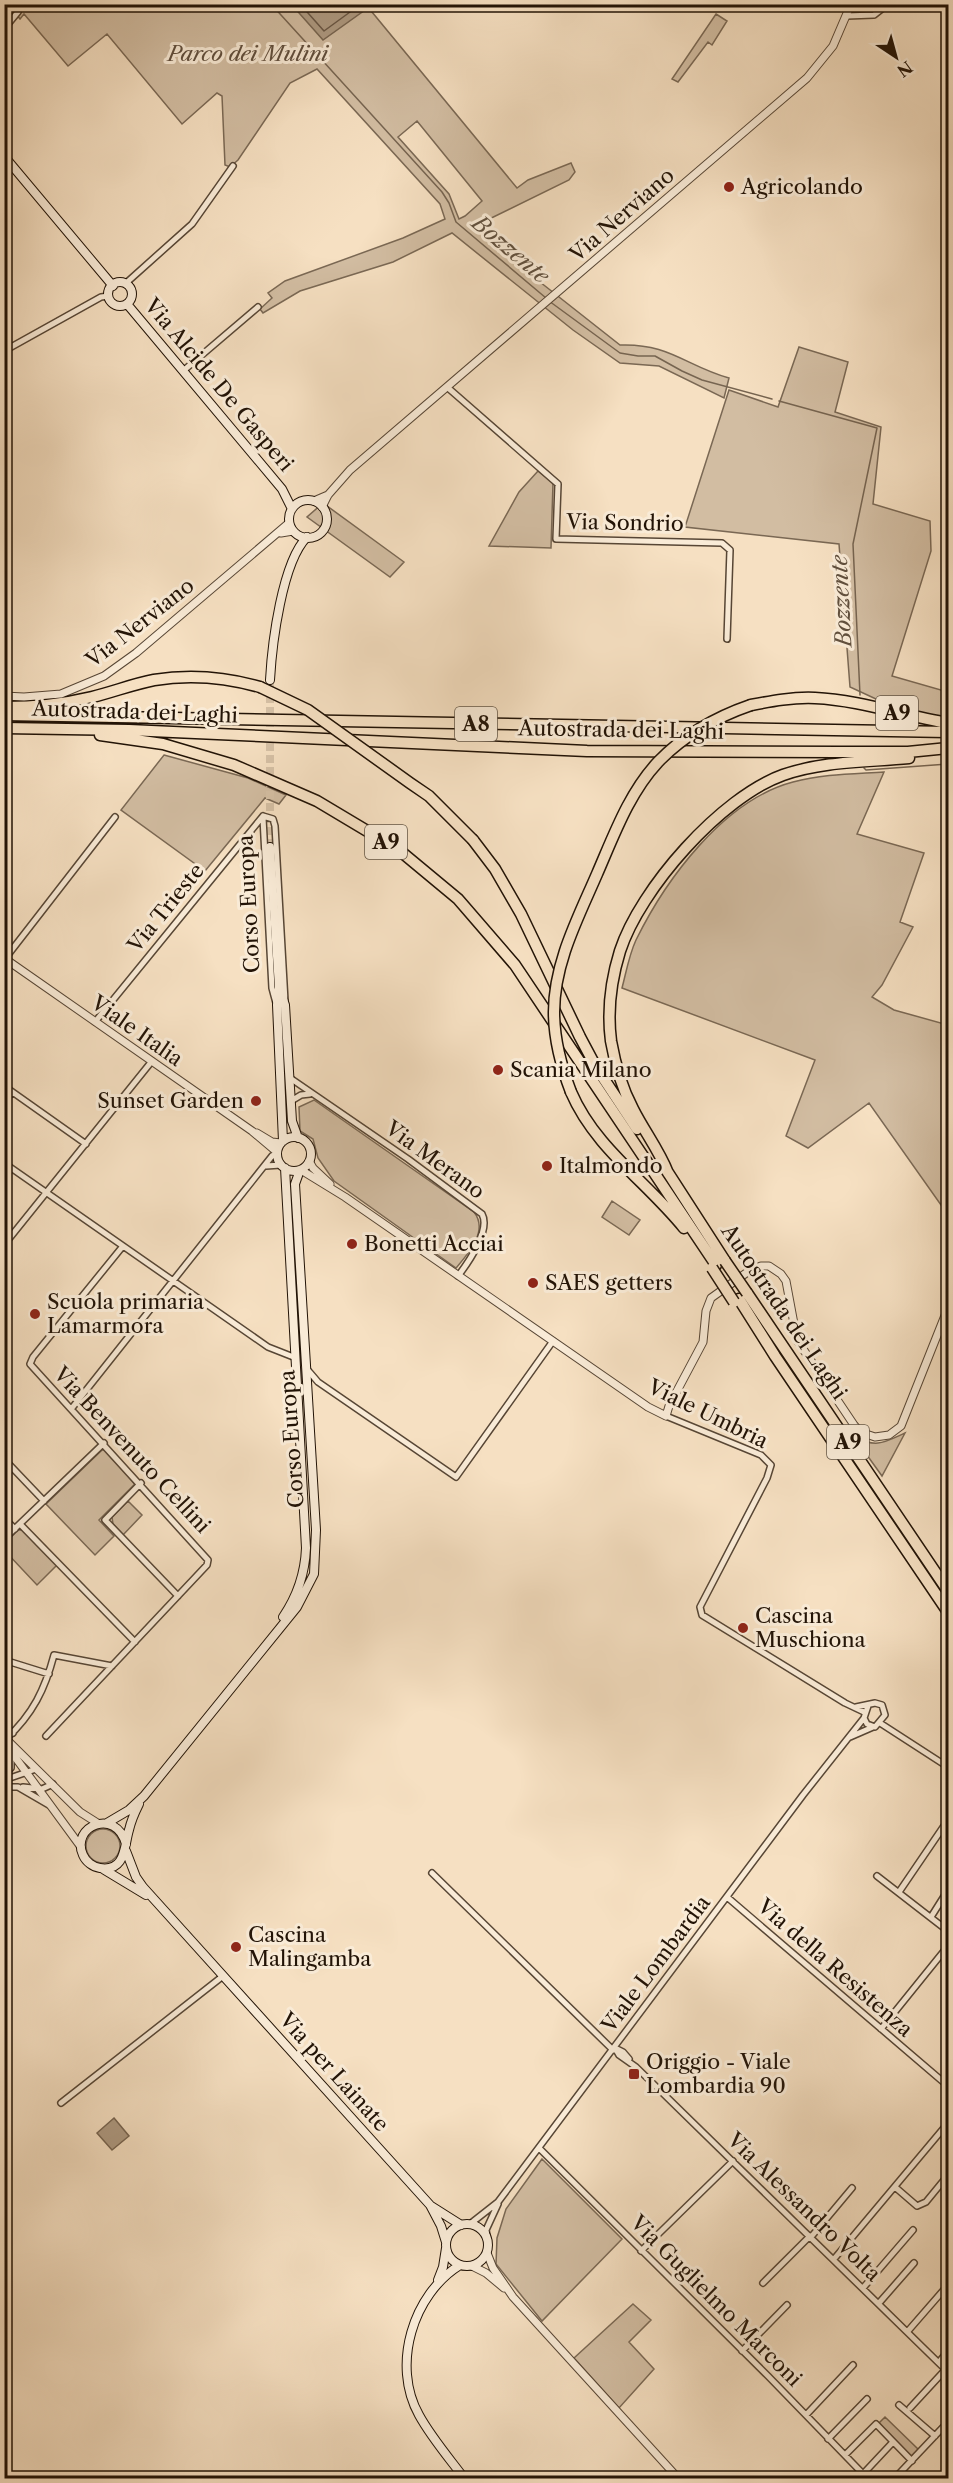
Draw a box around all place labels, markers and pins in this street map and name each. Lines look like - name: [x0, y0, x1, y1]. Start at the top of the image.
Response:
- place label: Agricolando: [740, 174, 863, 199]
- marker: Agricolando: [722, 180, 736, 194]
- place label: Scania Milano: [510, 1057, 652, 1082]
- marker: Scania Milano: [491, 1063, 505, 1077]
- place label: Sunset Garden: [97, 1088, 244, 1113]
- marker: Sunset Garden: [249, 1094, 263, 1108]
- place label: Italmondo: [559, 1153, 663, 1178]
- marker: Italmondo: [540, 1159, 554, 1173]
- place label: Bonetti Acciai: [364, 1231, 504, 1256]
- marker: Bonetti Acciai: [345, 1237, 359, 1251]
- place label: SAES getters: [545, 1270, 673, 1295]
- marker: SAES getters: [526, 1276, 540, 1290]
- place label: Scuola primaria Lamarmora: [47, 1289, 205, 1338]
- marker: Scuola primaria Lamarmora: [28, 1307, 42, 1321]
- place label: Cascina Muschiona: [755, 1603, 867, 1652]
- marker: Cascina Muschiona: [736, 1621, 750, 1635]
- place label: Cascina Malingamba: [248, 1922, 372, 1971]
- marker: Cascina Malingamba: [229, 1940, 243, 1954]
- place label: Origgio - Viale Lombardia 90: [646, 2049, 791, 2098]
- marker: Origgio - Viale Lombardia 90: [627, 2067, 641, 2081]

